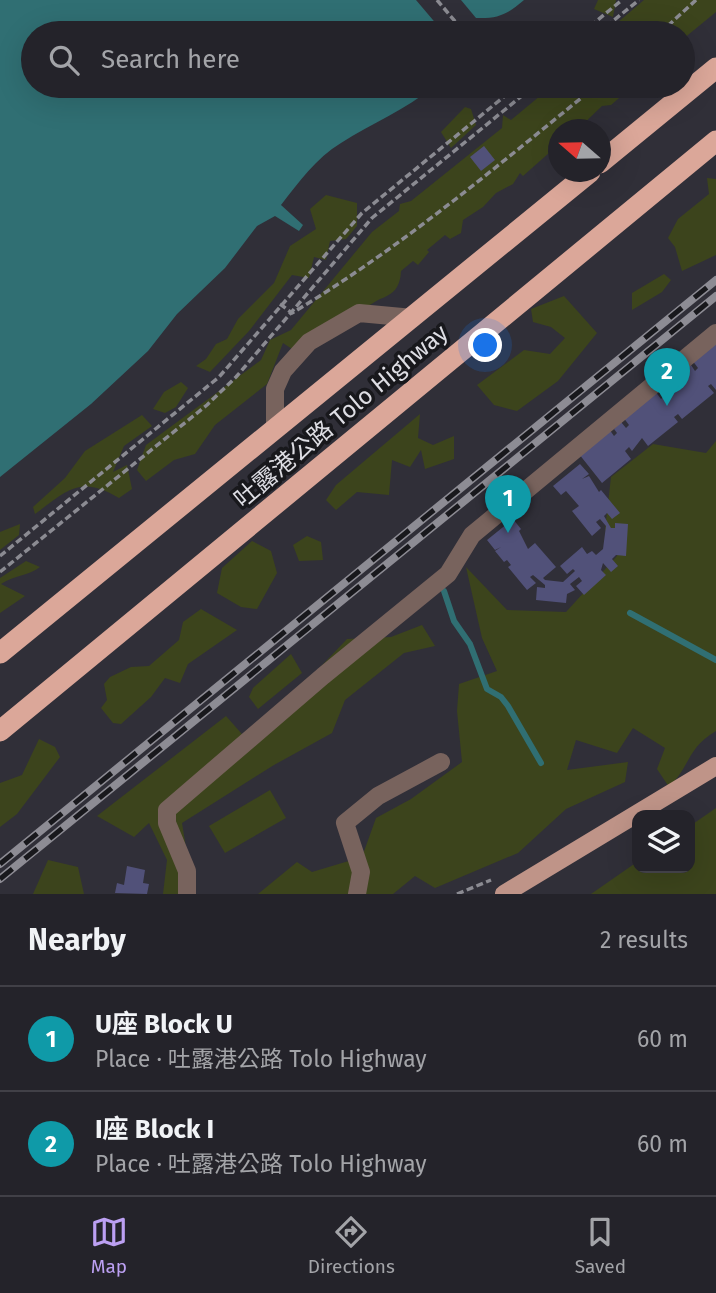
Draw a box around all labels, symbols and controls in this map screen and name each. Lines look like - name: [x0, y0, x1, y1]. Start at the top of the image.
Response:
- search box: [21, 21, 695, 98]
- icon: search: [45, 41, 83, 79]
- text: Search here: [101, 44, 240, 75]
- north arrow: [548, 119, 611, 182]
- street label: 吐露港公路 Tolo Highway: [229, 318, 453, 513]
- your location: [468, 328, 502, 362]
- pin: 2: [644, 348, 690, 406]
- pin: 1: [485, 475, 531, 533]
- map controls: [632, 810, 695, 873]
- button: layers: [632, 810, 695, 873]
- text: Nearby: [28, 922, 126, 958]
- text: 2 results: [600, 926, 688, 954]
- text: U座 Block U: [95, 1009, 233, 1040]
- text: 1: [46, 1025, 56, 1053]
- text: 60 m: [637, 1025, 688, 1053]
- text: Place · 吐露港公路 Tolo Highway: [95, 1045, 427, 1073]
- text: I座 Block I: [95, 1114, 214, 1145]
- text: 2: [45, 1130, 57, 1158]
- text: 60 m: [637, 1130, 688, 1158]
- text: Place · 吐露港公路 Tolo Highway: [95, 1150, 427, 1178]
- tab: Map: [90, 1213, 128, 1278]
- tab: Directions: [308, 1213, 395, 1278]
- tab: Saved: [575, 1213, 626, 1278]

